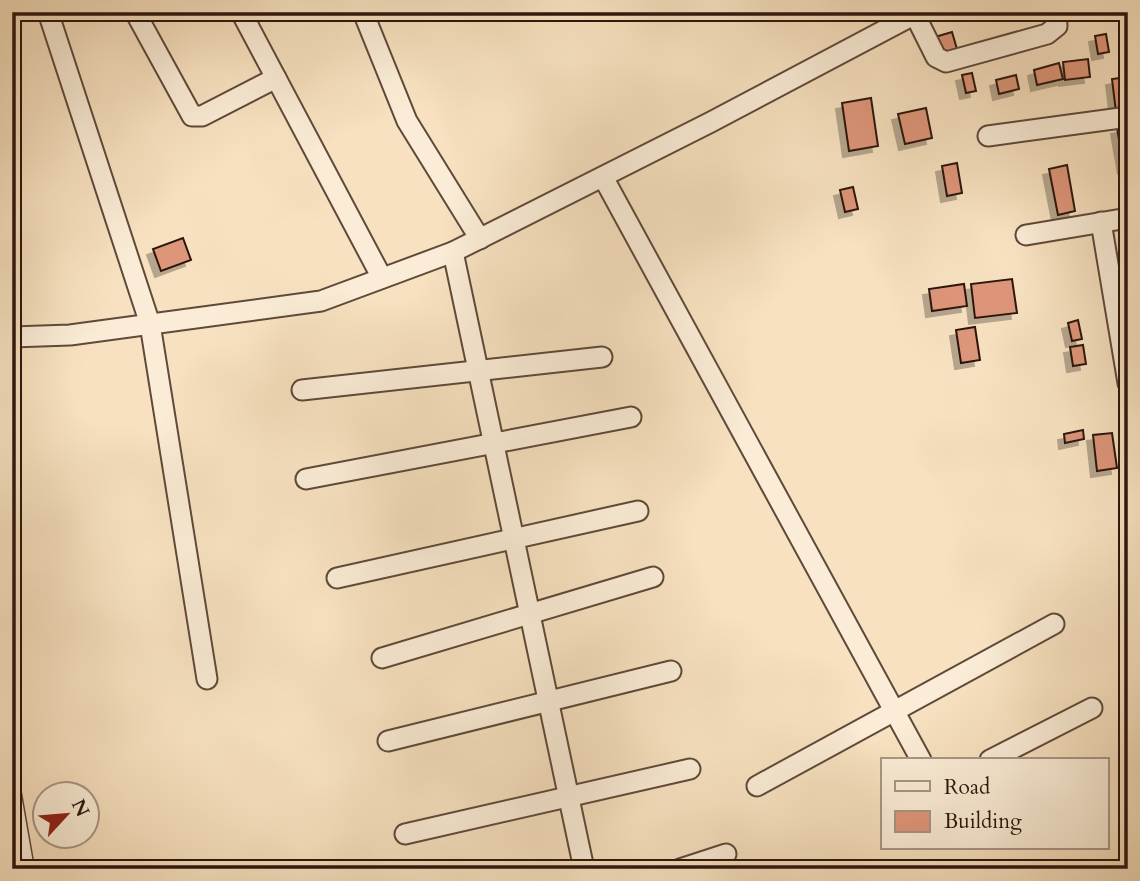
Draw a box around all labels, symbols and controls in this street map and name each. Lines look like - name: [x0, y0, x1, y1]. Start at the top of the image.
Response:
- legend: [881, 758, 1108, 850]
- text: Road: [944, 773, 990, 802]
- north arrow: [32, 780, 102, 850]
- text: N: [65, 795, 96, 822]
- text: Building: [944, 807, 1022, 836]

